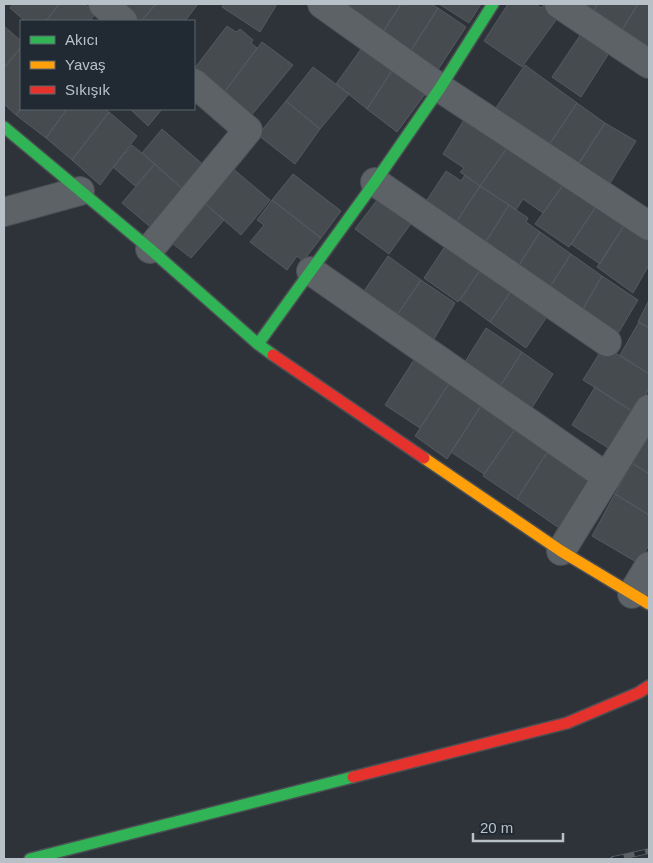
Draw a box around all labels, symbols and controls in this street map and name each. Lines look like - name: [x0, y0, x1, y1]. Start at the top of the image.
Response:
- legend: [20, 20, 195, 110]
- text: Akıcı: [65, 31, 98, 48]
- text: Yavaş: [65, 56, 106, 73]
- text: Sıkışık: [65, 81, 111, 98]
- scale bar: [473, 810, 563, 842]
- text: 20 m: [480, 819, 513, 836]

